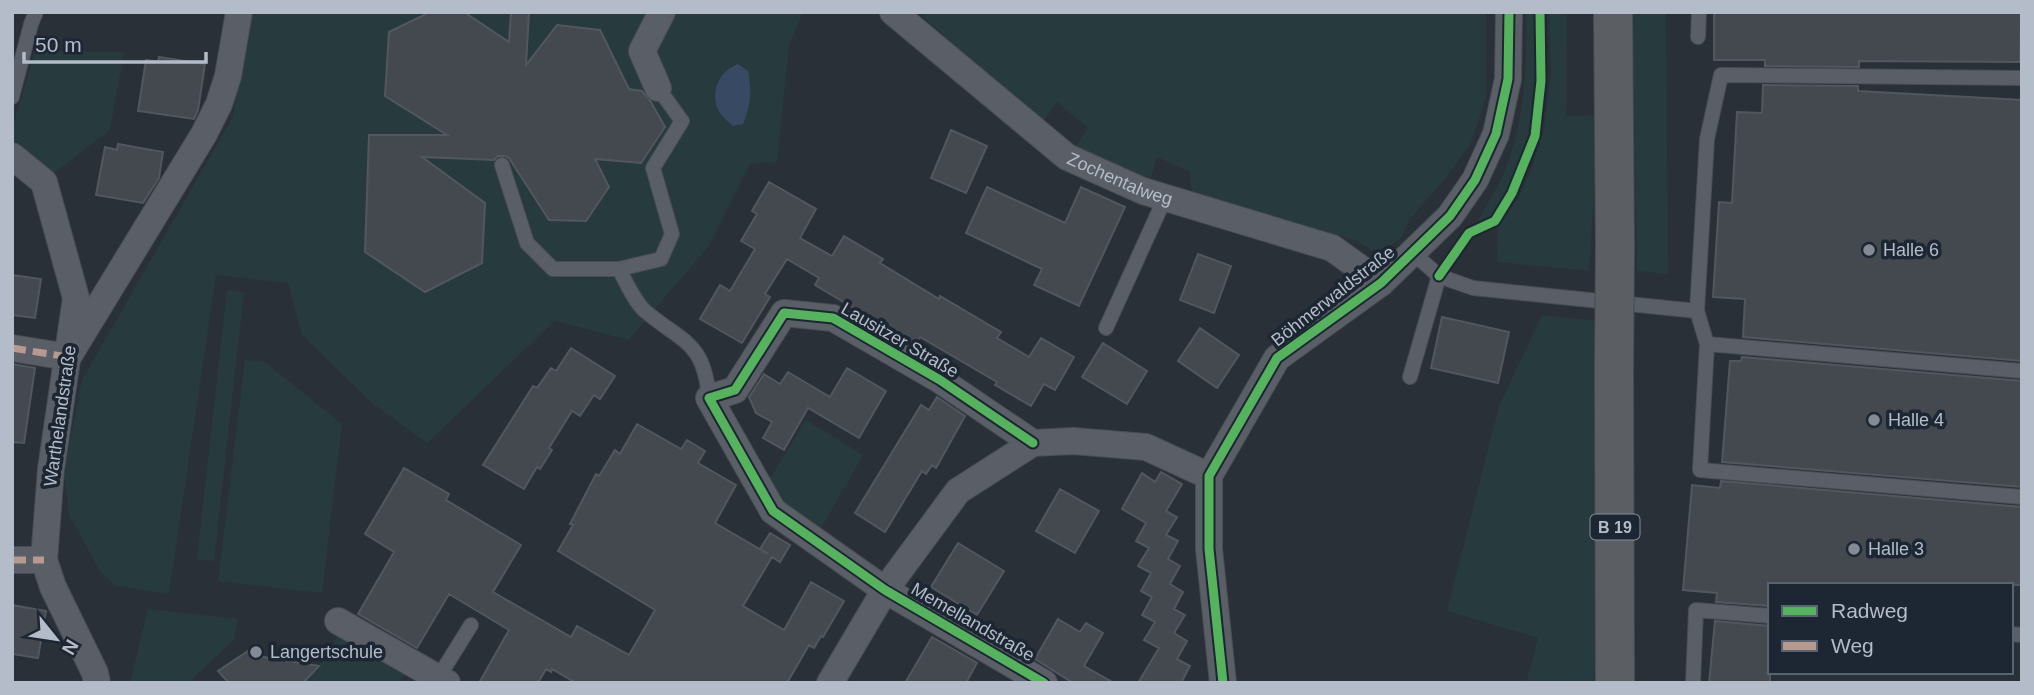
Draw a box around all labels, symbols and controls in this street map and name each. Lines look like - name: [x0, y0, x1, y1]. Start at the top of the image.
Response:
- scale bar: [24, 21, 206, 65]
- text: 50 m: [35, 33, 82, 56]
- street label: Zochentalweg: [1064, 148, 1175, 209]
- place label: Halle 6: [1883, 240, 1939, 260]
- street label: Böhmerwaldstraße: [1267, 242, 1399, 350]
- marker: Halle 6: [1861, 242, 1877, 258]
- street label: Lausitzer Straße: [838, 298, 962, 382]
- street label: Warthelandstraße: [40, 344, 80, 488]
- place label: Halle 4: [1888, 410, 1944, 430]
- marker: Halle 4: [1866, 412, 1882, 428]
- road number: B 19: [1590, 514, 1640, 540]
- place label: Halle 3: [1868, 539, 1924, 559]
- marker: Halle 3: [1846, 541, 1862, 557]
- street label: Memellandstraße: [908, 579, 1038, 665]
- legend: [1768, 583, 2013, 674]
- text: Radweg: [1831, 599, 1908, 622]
- north arrow: [21, 604, 91, 674]
- text: Weg: [1831, 634, 1874, 657]
- text: N: [58, 636, 83, 658]
- place label: Langertschule: [270, 642, 383, 662]
- marker: Langertschule: [248, 644, 264, 660]

